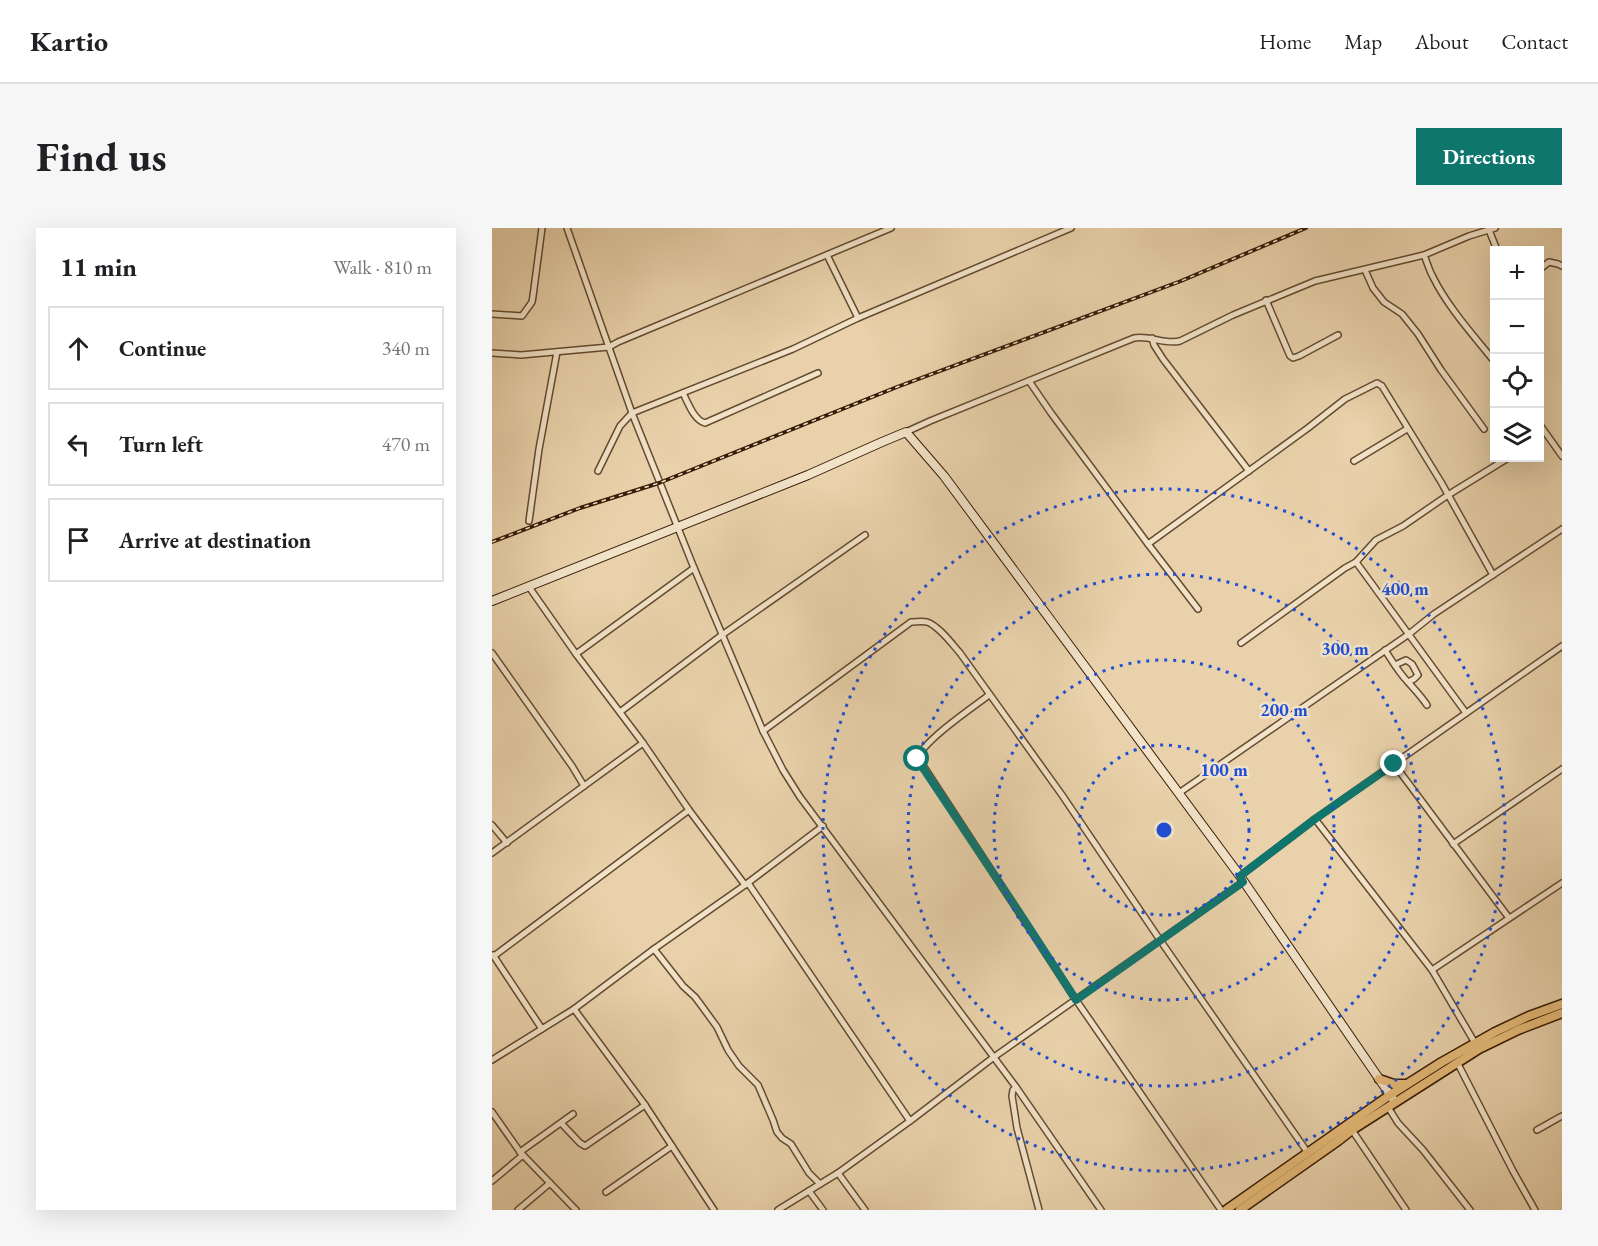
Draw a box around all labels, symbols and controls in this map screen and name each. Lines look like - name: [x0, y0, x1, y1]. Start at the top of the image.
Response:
- text: Kartio: [30, 23, 108, 59]
- text: Home: [1259, 28, 1311, 55]
- text: Map: [1344, 28, 1382, 55]
- text: About: [1415, 28, 1468, 55]
- text: Contact: [1501, 28, 1568, 55]
- button: Directions: [1416, 128, 1562, 185]
- text: Find us: [36, 129, 167, 184]
- map controls: [1490, 246, 1544, 462]
- button: +: [1490, 246, 1544, 300]
- text: 11 min: [60, 250, 137, 284]
- text: Walk · 810 m: [333, 254, 432, 280]
- button: −: [1490, 300, 1544, 354]
- icon: ahead: [62, 332, 95, 365]
- text: Continue: [119, 334, 206, 363]
- text: 340 m: [382, 335, 430, 361]
- button: locate: [1490, 354, 1544, 408]
- button: layers: [1490, 408, 1544, 462]
- icon: left: [62, 428, 95, 461]
- text: Turn left: [119, 430, 203, 459]
- text: 470 m: [382, 431, 430, 457]
- icon: arrive: [62, 524, 95, 557]
- text: Arrive at destination: [119, 526, 311, 555]
- text: 400 m: [1381, 577, 1429, 600]
- text: 300 m: [1321, 637, 1369, 660]
- text: 200 m: [1260, 698, 1308, 721]
- route start: [903, 745, 929, 771]
- route end: [1380, 750, 1406, 776]
- text: 100 m: [1200, 758, 1248, 781]
- centre of rings: [1154, 820, 1174, 840]

